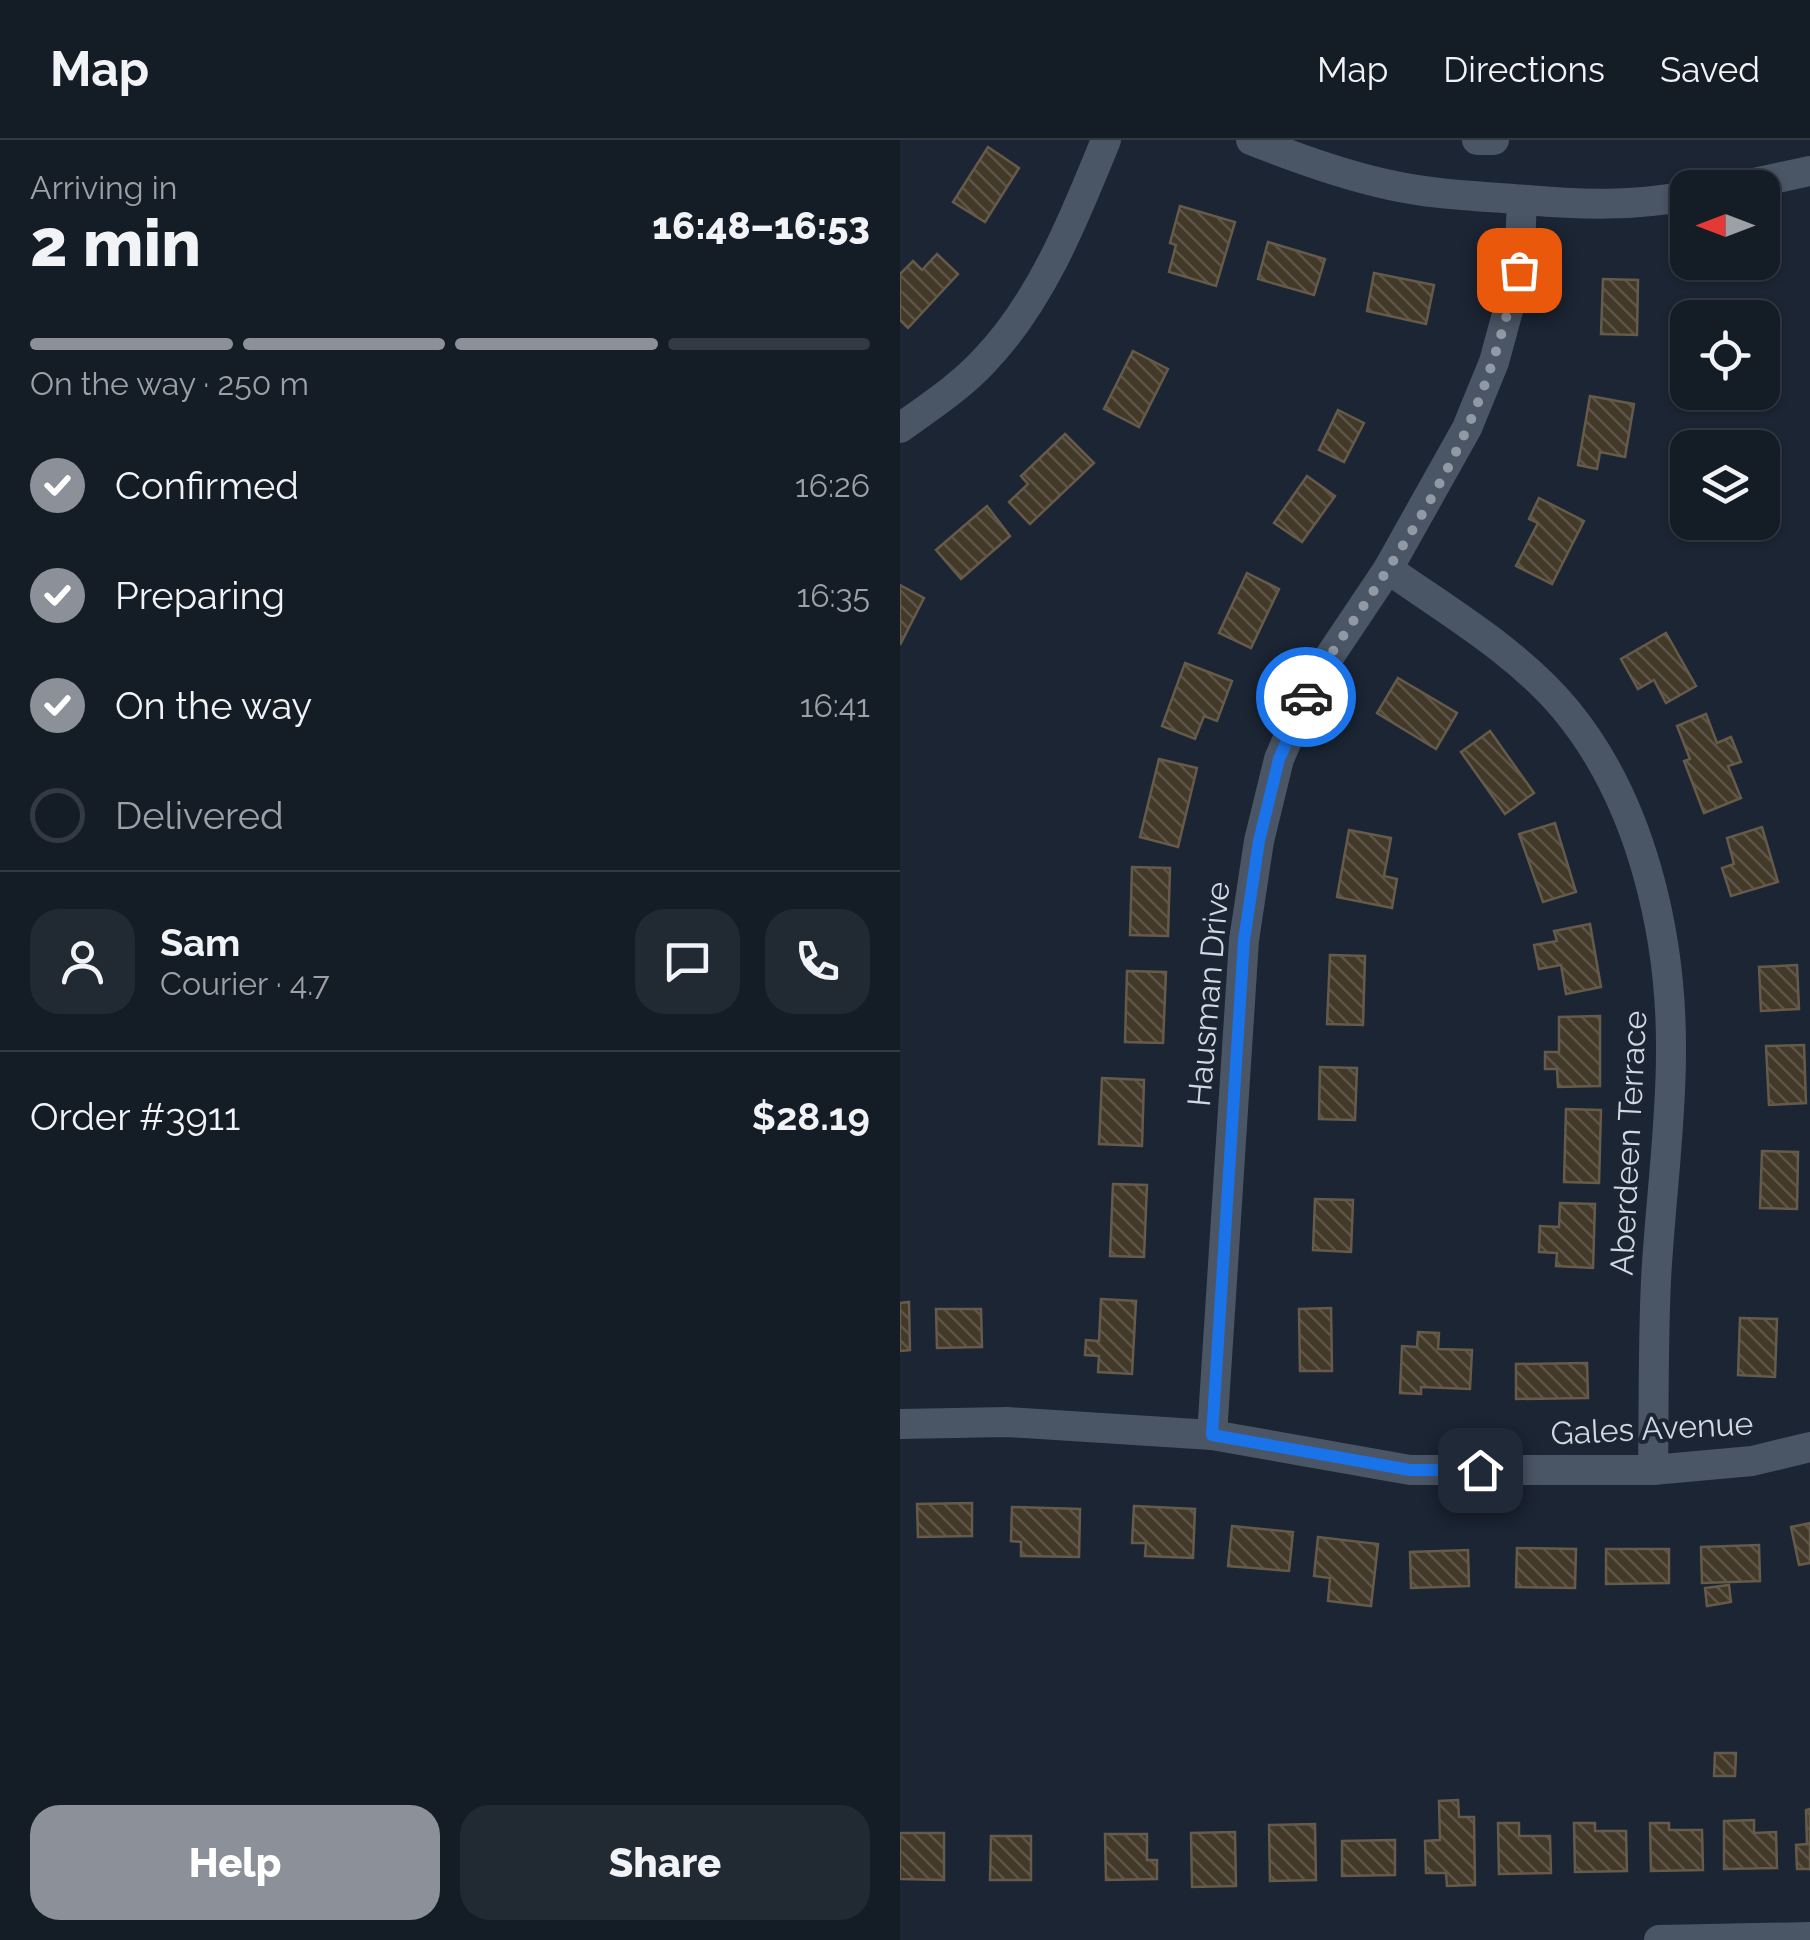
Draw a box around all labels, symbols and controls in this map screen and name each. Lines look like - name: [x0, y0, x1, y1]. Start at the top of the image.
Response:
- text: Map: [50, 41, 149, 97]
- text: Map: [1317, 49, 1388, 90]
- text: Directions: [1443, 49, 1605, 90]
- text: Saved: [1660, 49, 1760, 90]
- text: Arriving in: [30, 169, 177, 206]
- north arrow: [1670, 170, 1780, 280]
- map controls: [1670, 170, 1780, 540]
- text: 16:48–16:53: [652, 203, 870, 248]
- text: 2 min: [30, 205, 201, 281]
- pin: [1477, 228, 1562, 313]
- icon: bag: [1492, 243, 1547, 298]
- button: locate: [1670, 300, 1780, 410]
- text: On the way · 250 m: [30, 365, 309, 402]
- button: layers: [1670, 430, 1780, 540]
- icon: check: [30, 458, 85, 513]
- text: Confirmed: [115, 463, 299, 508]
- text: 16:26: [795, 467, 870, 504]
- icon: check: [30, 568, 85, 623]
- text: Preparing: [115, 573, 285, 618]
- text: 16:35: [796, 577, 870, 614]
- courier: [1256, 647, 1356, 747]
- icon: car: [1279, 670, 1334, 725]
- icon: check: [30, 678, 85, 733]
- text: On the way: [115, 683, 312, 728]
- text: 16:41: [800, 687, 870, 724]
- text: Delivered: [115, 793, 284, 838]
- street label: Hausman Drive: [1180, 880, 1236, 1108]
- button: person: [30, 909, 135, 1014]
- button: chat: [635, 909, 740, 1014]
- button: phone: [765, 909, 870, 1014]
- text: Sam: [160, 920, 240, 965]
- text: Courier · 4.7: [160, 965, 330, 1002]
- street label: Aberdeen Terrace: [1603, 1010, 1653, 1276]
- text: Order #3911: [30, 1094, 240, 1139]
- text: $28.19: [752, 1094, 870, 1139]
- street label: Gales Avenue: [1550, 1404, 1754, 1452]
- pin: [1438, 1428, 1523, 1513]
- icon: home: [1453, 1443, 1508, 1498]
- button: Help: [30, 1805, 440, 1920]
- button: Share: [460, 1805, 870, 1920]

